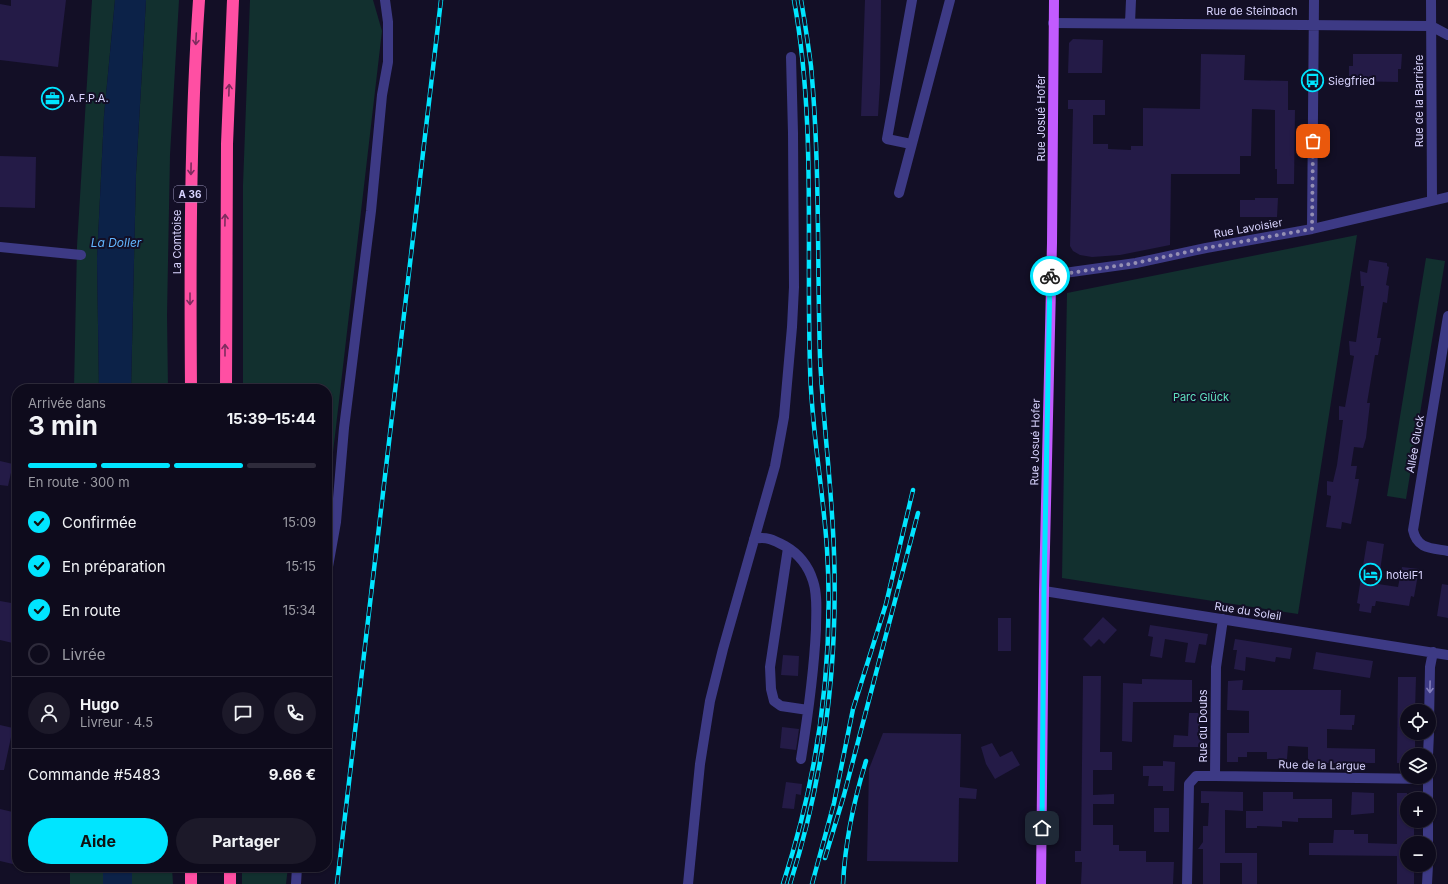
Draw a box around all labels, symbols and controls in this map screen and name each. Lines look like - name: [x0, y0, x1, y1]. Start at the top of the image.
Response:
- street label: Rue de Steinbach: [1206, 4, 1298, 18]
- one-way arrow: [193, 32, 200, 45]
- street label: Rue de la Barrière: [1412, 55, 1426, 147]
- bus stop icon: Siegfried: [1300, 68, 1326, 94]
- place label: Siegfried: [1328, 74, 1375, 88]
- street label: Rue Josué Hofer: [1034, 75, 1048, 161]
- one-way arrow: [225, 84, 232, 97]
- office icon: A.F.P.A.: [40, 85, 66, 111]
- place label: A.F.P.A.: [68, 91, 109, 105]
- pin: [1296, 124, 1330, 158]
- icon: bag: [1302, 130, 1324, 152]
- one-way arrow: [187, 162, 195, 175]
- road number: A 36: [174, 186, 206, 202]
- street label: La Comtoise: [170, 210, 184, 274]
- one-way arrow: [222, 214, 229, 227]
- street label: Rue Lavoisier: [1213, 215, 1283, 241]
- water label: La Doller: [91, 235, 142, 250]
- courier: [1030, 256, 1070, 296]
- icon: bike: [1039, 265, 1061, 287]
- one-way arrow: [186, 292, 194, 305]
- one-way arrow: [221, 344, 229, 357]
- park label: Parc Glück: [1173, 390, 1229, 404]
- text: Arrivée dans: [28, 395, 106, 411]
- street label: Rue Josué Hofer: [1027, 398, 1043, 486]
- text: 15:39–15:44: [227, 409, 316, 428]
- text: 3 min: [28, 410, 98, 441]
- street label: Allée Gluck: [1403, 414, 1427, 474]
- text: En route · 300 m: [28, 474, 130, 490]
- icon: check: [28, 511, 50, 533]
- text: Confirmée: [62, 513, 137, 532]
- text: 15:09: [283, 514, 316, 530]
- icon: check: [28, 555, 50, 577]
- text: En préparation: [62, 557, 166, 576]
- text: 15:15: [286, 558, 316, 574]
- hotel icon: hotelF1: [1358, 562, 1384, 588]
- place label: hotelF1: [1386, 568, 1423, 582]
- icon: check: [28, 599, 50, 621]
- street label: Rue du Soleil: [1214, 599, 1282, 623]
- text: En route: [62, 601, 121, 620]
- text: 15:34: [283, 602, 316, 618]
- text: Livrée: [62, 645, 105, 664]
- one-way arrow: [1426, 680, 1434, 693]
- street label: Rue du Doubs: [1196, 689, 1210, 763]
- button: person: [28, 692, 70, 734]
- button: chat: [222, 692, 264, 734]
- button: phone: [274, 692, 316, 734]
- text: Hugo: [80, 695, 119, 714]
- map controls: [1400, 704, 1436, 872]
- button: locate: [1400, 704, 1436, 740]
- text: Livreur · 4.5: [80, 714, 153, 730]
- button: layers: [1400, 748, 1436, 784]
- street label: Rue de la Largue: [1278, 757, 1366, 773]
- text: Commande #5483: [28, 765, 161, 784]
- text: 9.66 €: [269, 765, 316, 784]
- button: +: [1400, 792, 1436, 828]
- pin: [1025, 811, 1059, 845]
- icon: home: [1031, 817, 1053, 839]
- button: Aide: [28, 818, 168, 864]
- button: Partager: [176, 818, 316, 864]
- button: −: [1400, 836, 1436, 872]

